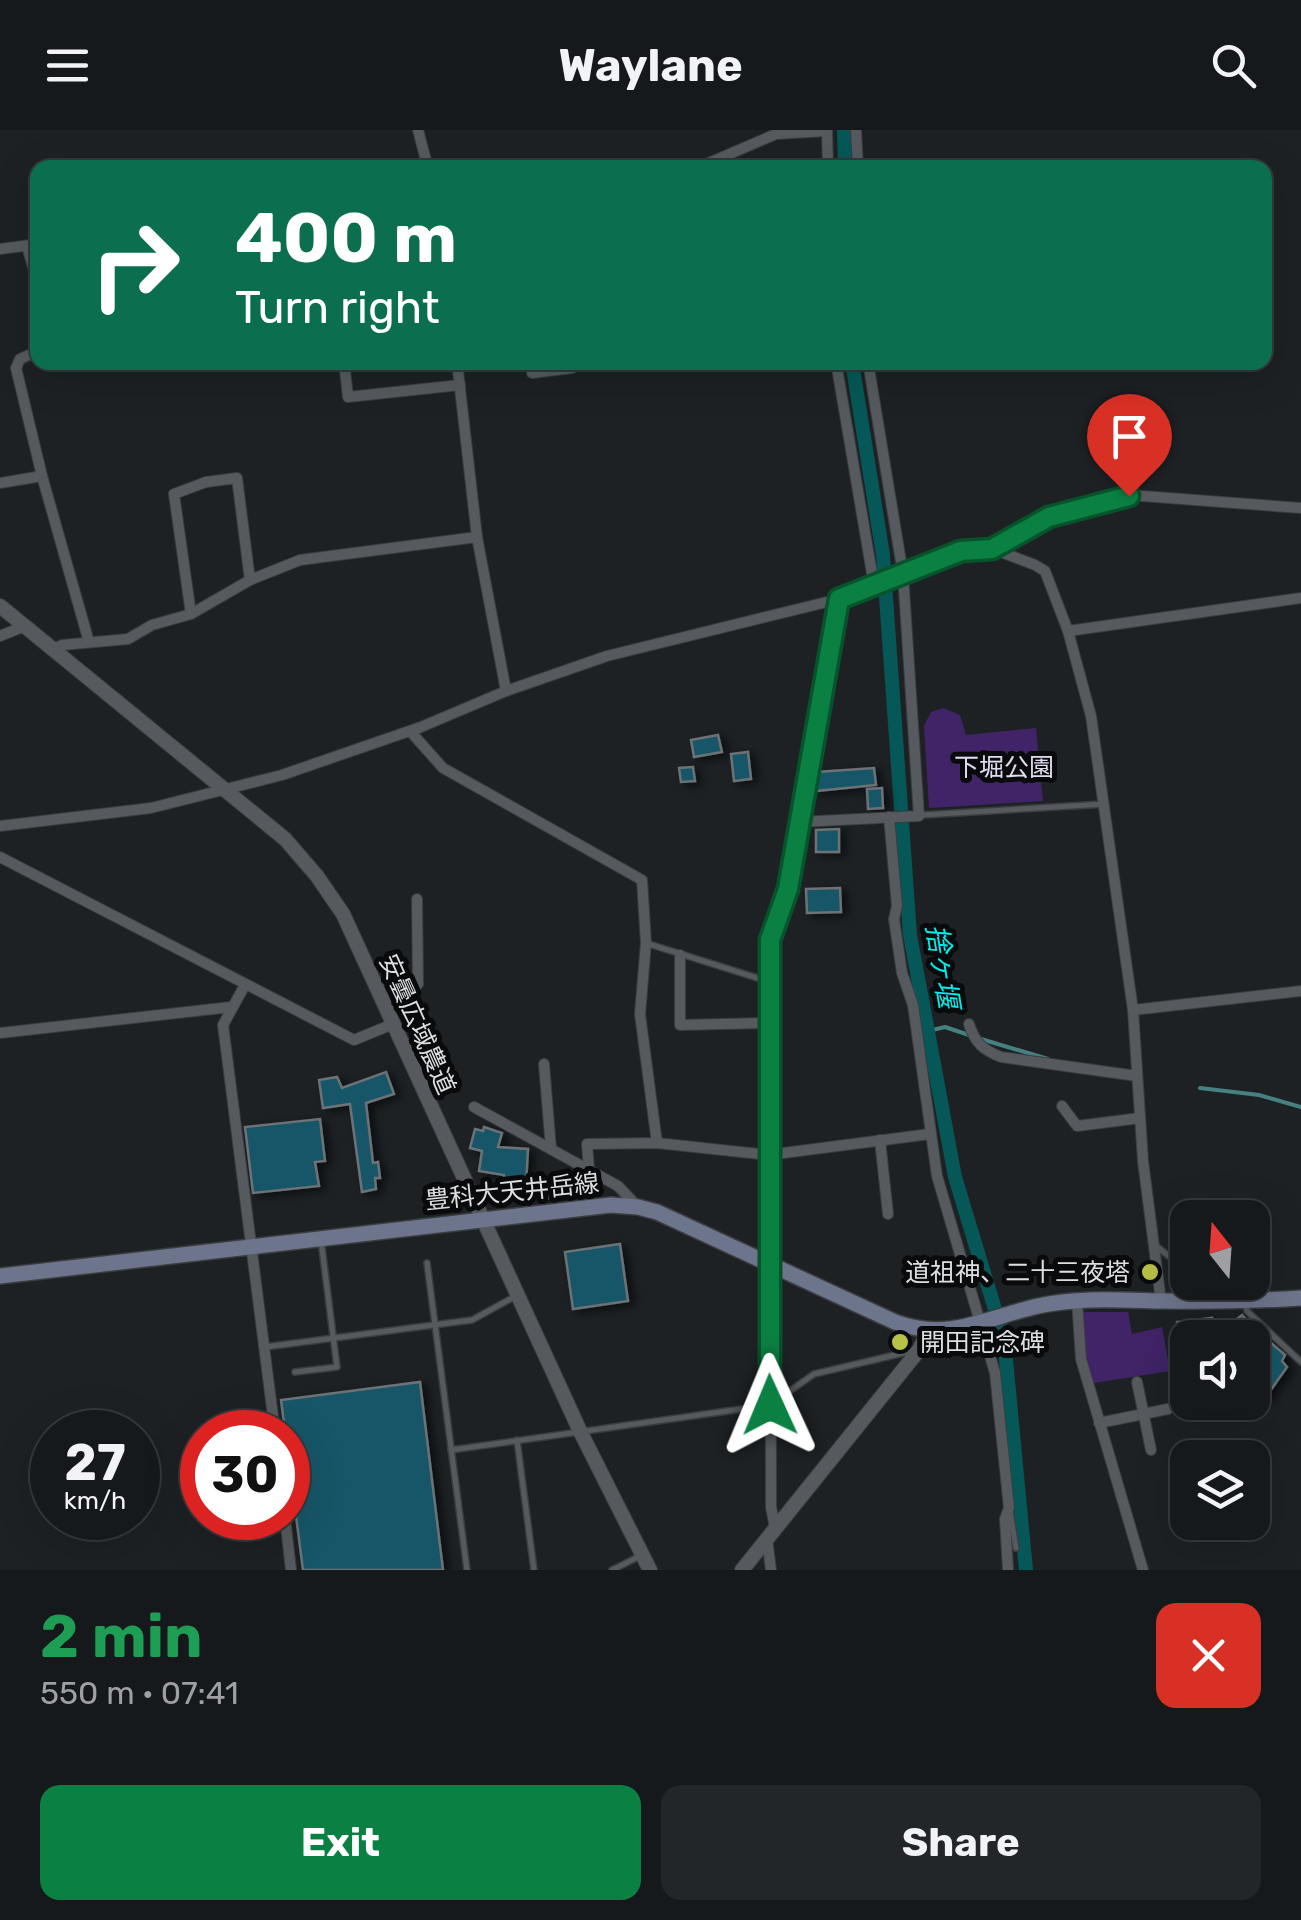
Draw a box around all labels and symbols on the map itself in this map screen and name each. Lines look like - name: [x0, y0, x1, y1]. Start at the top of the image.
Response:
- pin: [1087, 394, 1172, 497]
- park label: 下堀公園: [954, 753, 1054, 782]
- water label: 捨ヶ堰: [920, 922, 966, 1015]
- street label: 安曇広域農道: [374, 950, 461, 1099]
- street label: 豊科大天井岳線: [424, 1168, 601, 1215]
- north arrow: [1170, 1200, 1270, 1300]
- place label: 道祖神、二十三夜塔: [905, 1258, 1130, 1287]
- marker: 道祖神、二十三夜塔: [1139, 1261, 1161, 1283]
- place label: 開田記念碑: [920, 1328, 1045, 1357]
- marker: 開田記念碑: [889, 1331, 911, 1353]
- position arrow: [718, 1353, 822, 1457]
- speed limit sign: 30: [180, 1410, 310, 1540]

